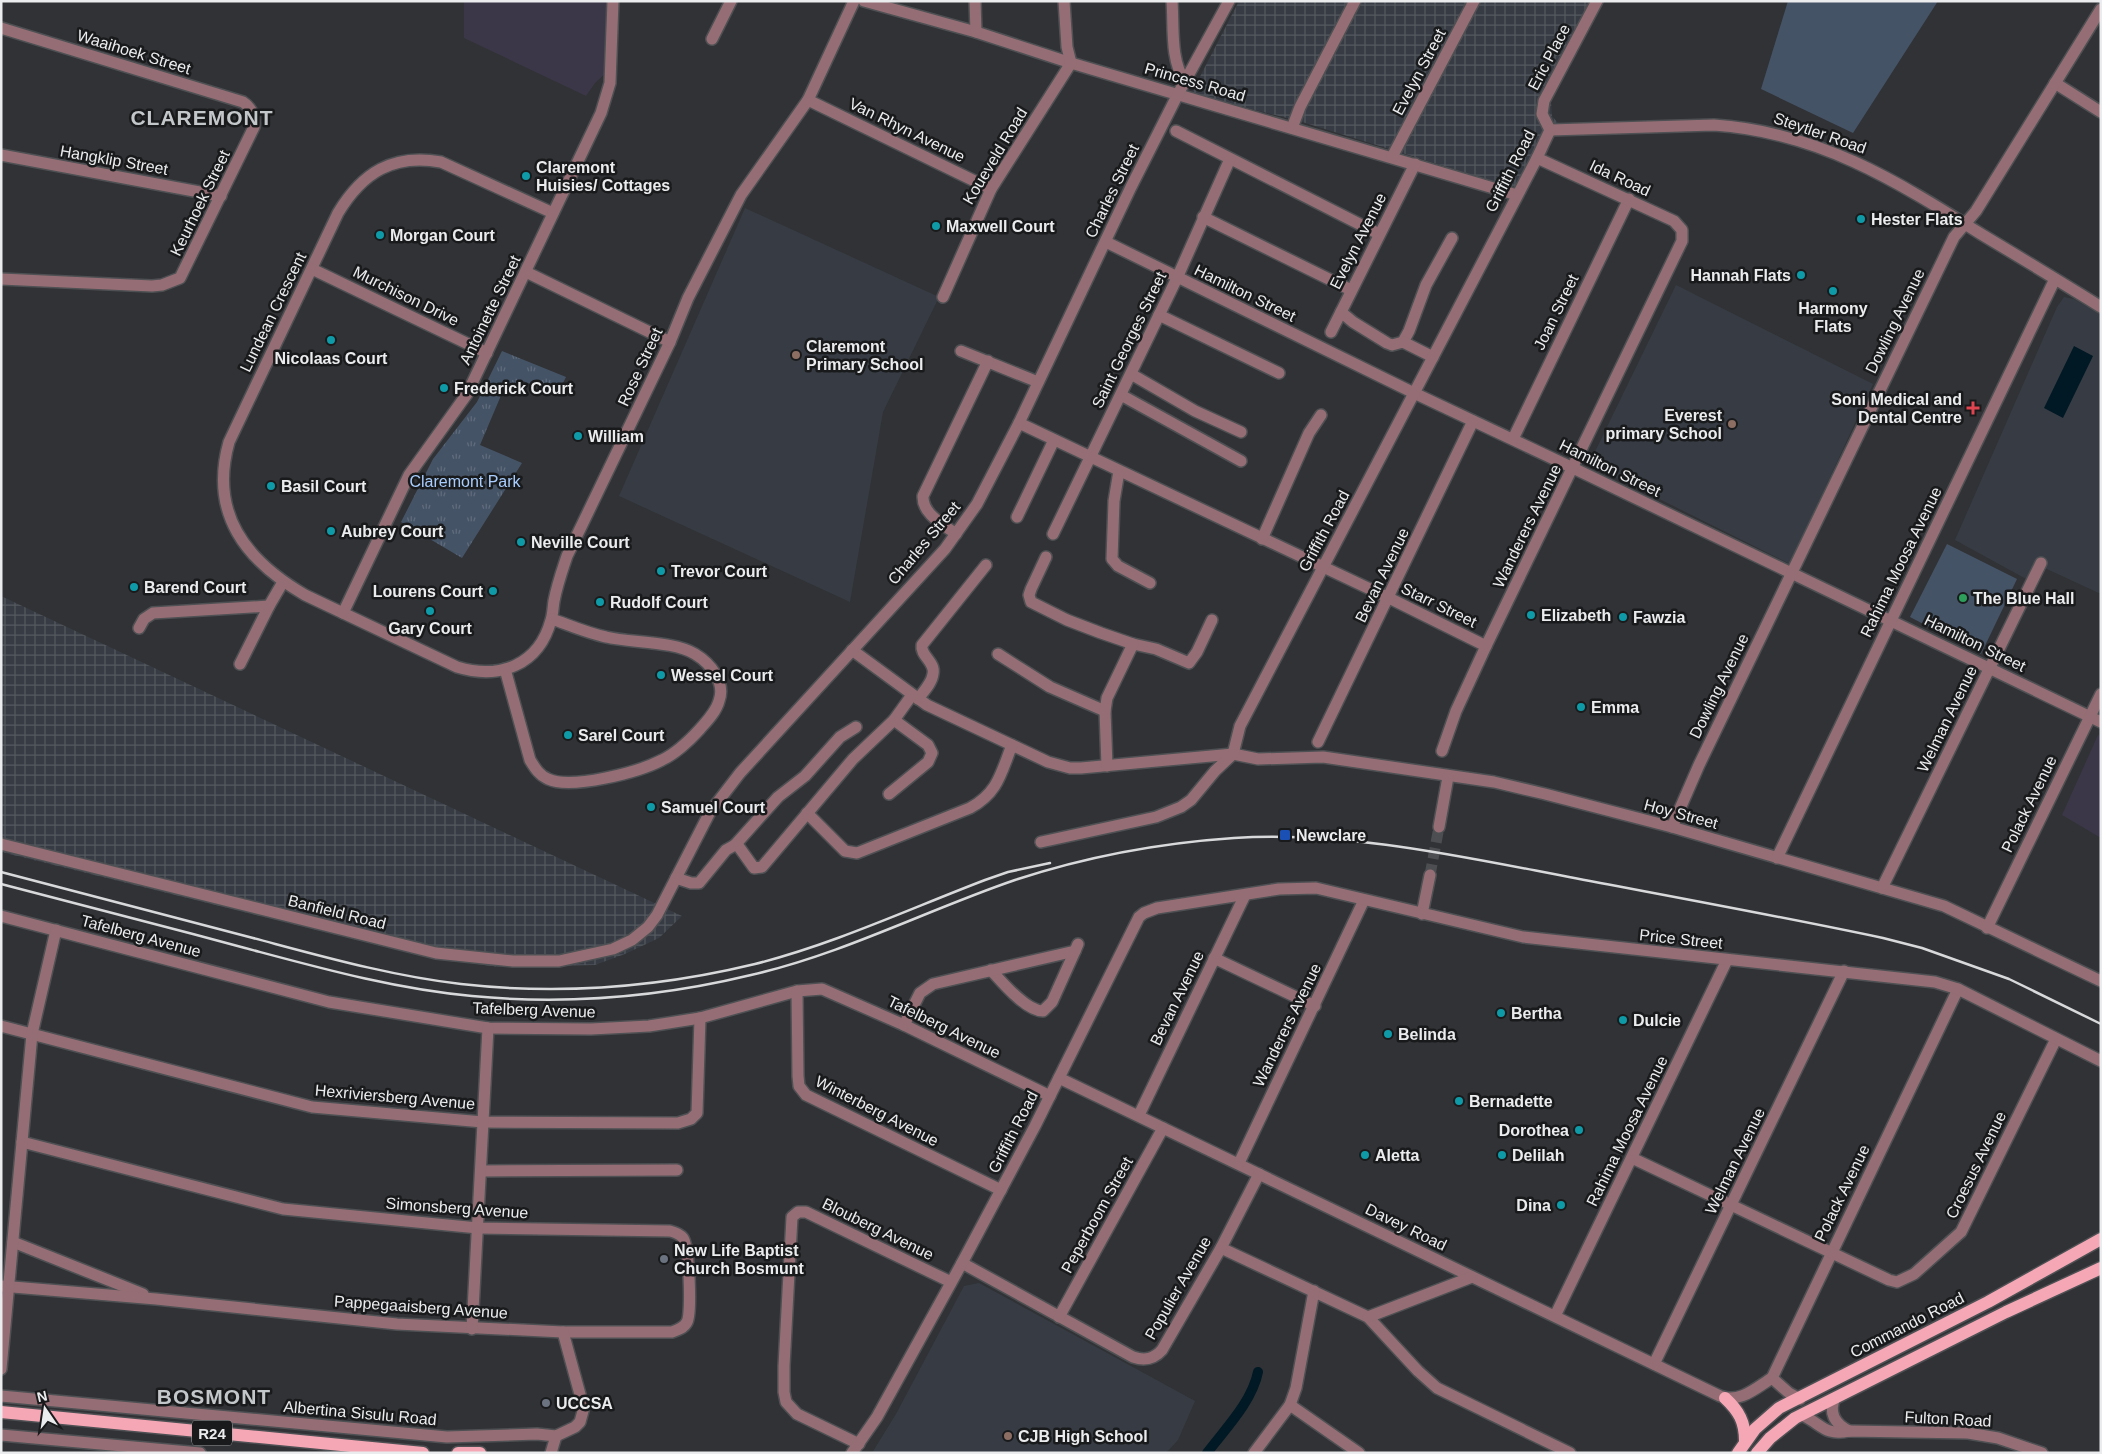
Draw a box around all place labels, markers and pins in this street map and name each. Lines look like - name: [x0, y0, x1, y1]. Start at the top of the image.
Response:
- place label: Claremont Huisies/ Cottages: [536, 159, 670, 194]
- marker: Claremont Huisies/ Cottages: [520, 170, 532, 182]
- place label: Hester Flats: [1871, 211, 1963, 228]
- marker: Hester Flats: [1855, 213, 1867, 225]
- place label: Maxwell Court: [946, 218, 1055, 235]
- marker: Maxwell Court: [930, 220, 942, 232]
- place label: Morgan Court: [390, 227, 496, 244]
- marker: Morgan Court: [374, 229, 386, 241]
- place label: Hannah Flats: [1691, 267, 1791, 284]
- marker: Hannah Flats: [1795, 269, 1807, 281]
- marker: Harmony Flats: [1827, 285, 1839, 297]
- place label: Harmony Flats: [1798, 300, 1868, 335]
- marker: Nicolaas Court: [325, 334, 337, 346]
- place label: Claremont Primary School: [806, 338, 923, 373]
- marker: Claremont Primary School: [790, 349, 802, 361]
- place label: Nicolaas Court: [275, 350, 388, 367]
- place label: Frederick Court: [454, 380, 574, 397]
- marker: Frederick Court: [438, 382, 450, 394]
- place label: Soni Medical and Dental Centre: [1831, 391, 1962, 426]
- marker: Soni Medical and Dental Centre: [1966, 401, 1980, 415]
- place label: Everest primary School: [1606, 407, 1723, 442]
- marker: Everest primary School: [1726, 418, 1738, 430]
- place label: William: [588, 428, 644, 445]
- marker: William: [572, 430, 584, 442]
- place label: Basil Court: [281, 478, 367, 495]
- marker: Basil Court: [265, 480, 277, 492]
- place label: Aubrey Court: [341, 523, 444, 540]
- marker: Aubrey Court: [325, 525, 337, 537]
- place label: Neville Court: [531, 534, 630, 551]
- marker: Neville Court: [515, 536, 527, 548]
- place label: Trevor Court: [671, 563, 768, 580]
- marker: Trevor Court: [655, 565, 667, 577]
- place label: Barend Court: [144, 579, 247, 596]
- marker: Barend Court: [128, 581, 140, 593]
- place label: Lourens Court: [373, 583, 484, 600]
- marker: Lourens Court: [487, 585, 499, 597]
- place label: The Blue Hall: [1973, 590, 2074, 607]
- marker: The Blue Hall: [1957, 592, 1969, 604]
- place label: Rudolf Court: [610, 594, 708, 611]
- marker: Rudolf Court: [594, 596, 606, 608]
- marker: Gary Court: [424, 605, 436, 617]
- place label: Elizabeth: [1541, 607, 1611, 624]
- marker: Elizabeth: [1525, 609, 1537, 621]
- place label: Fawzia: [1633, 609, 1686, 626]
- marker: Fawzia: [1617, 611, 1629, 623]
- place label: Gary Court: [388, 620, 472, 637]
- place label: Wessel Court: [671, 667, 774, 684]
- marker: Wessel Court: [655, 669, 667, 681]
- place label: Emma: [1591, 699, 1639, 716]
- marker: Emma: [1575, 701, 1587, 713]
- place label: Sarel Court: [578, 727, 665, 744]
- marker: Sarel Court: [562, 729, 574, 741]
- place label: Samuel Court: [661, 799, 766, 816]
- marker: Samuel Court: [645, 801, 657, 813]
- place label: Newclare: [1296, 827, 1366, 844]
- marker: Newclare: [1278, 828, 1292, 842]
- place label: Bertha: [1511, 1005, 1562, 1022]
- marker: Bertha: [1495, 1007, 1507, 1019]
- place label: Dulcie: [1633, 1012, 1681, 1029]
- marker: Dulcie: [1617, 1014, 1629, 1026]
- place label: Belinda: [1398, 1026, 1456, 1043]
- marker: Belinda: [1382, 1028, 1394, 1040]
- place label: Bernadette: [1469, 1093, 1553, 1110]
- marker: Bernadette: [1453, 1095, 1465, 1107]
- place label: Dorothea: [1499, 1122, 1569, 1139]
- marker: Dorothea: [1573, 1124, 1585, 1136]
- place label: Aletta: [1375, 1147, 1420, 1164]
- place label: Delilah: [1512, 1147, 1564, 1164]
- marker: Aletta: [1359, 1149, 1371, 1161]
- marker: Delilah: [1496, 1149, 1508, 1161]
- place label: Dina: [1516, 1197, 1551, 1214]
- marker: Dina: [1555, 1199, 1567, 1211]
- place label: New Life Baptist Church Bosmunt: [674, 1242, 804, 1277]
- marker: New Life Baptist Church Bosmunt: [658, 1253, 670, 1265]
- place label: UCCSA: [556, 1395, 613, 1412]
- marker: UCCSA: [540, 1397, 552, 1409]
- place label: CJB High School: [1018, 1428, 1148, 1445]
- marker: CJB High School: [1002, 1430, 1014, 1442]

